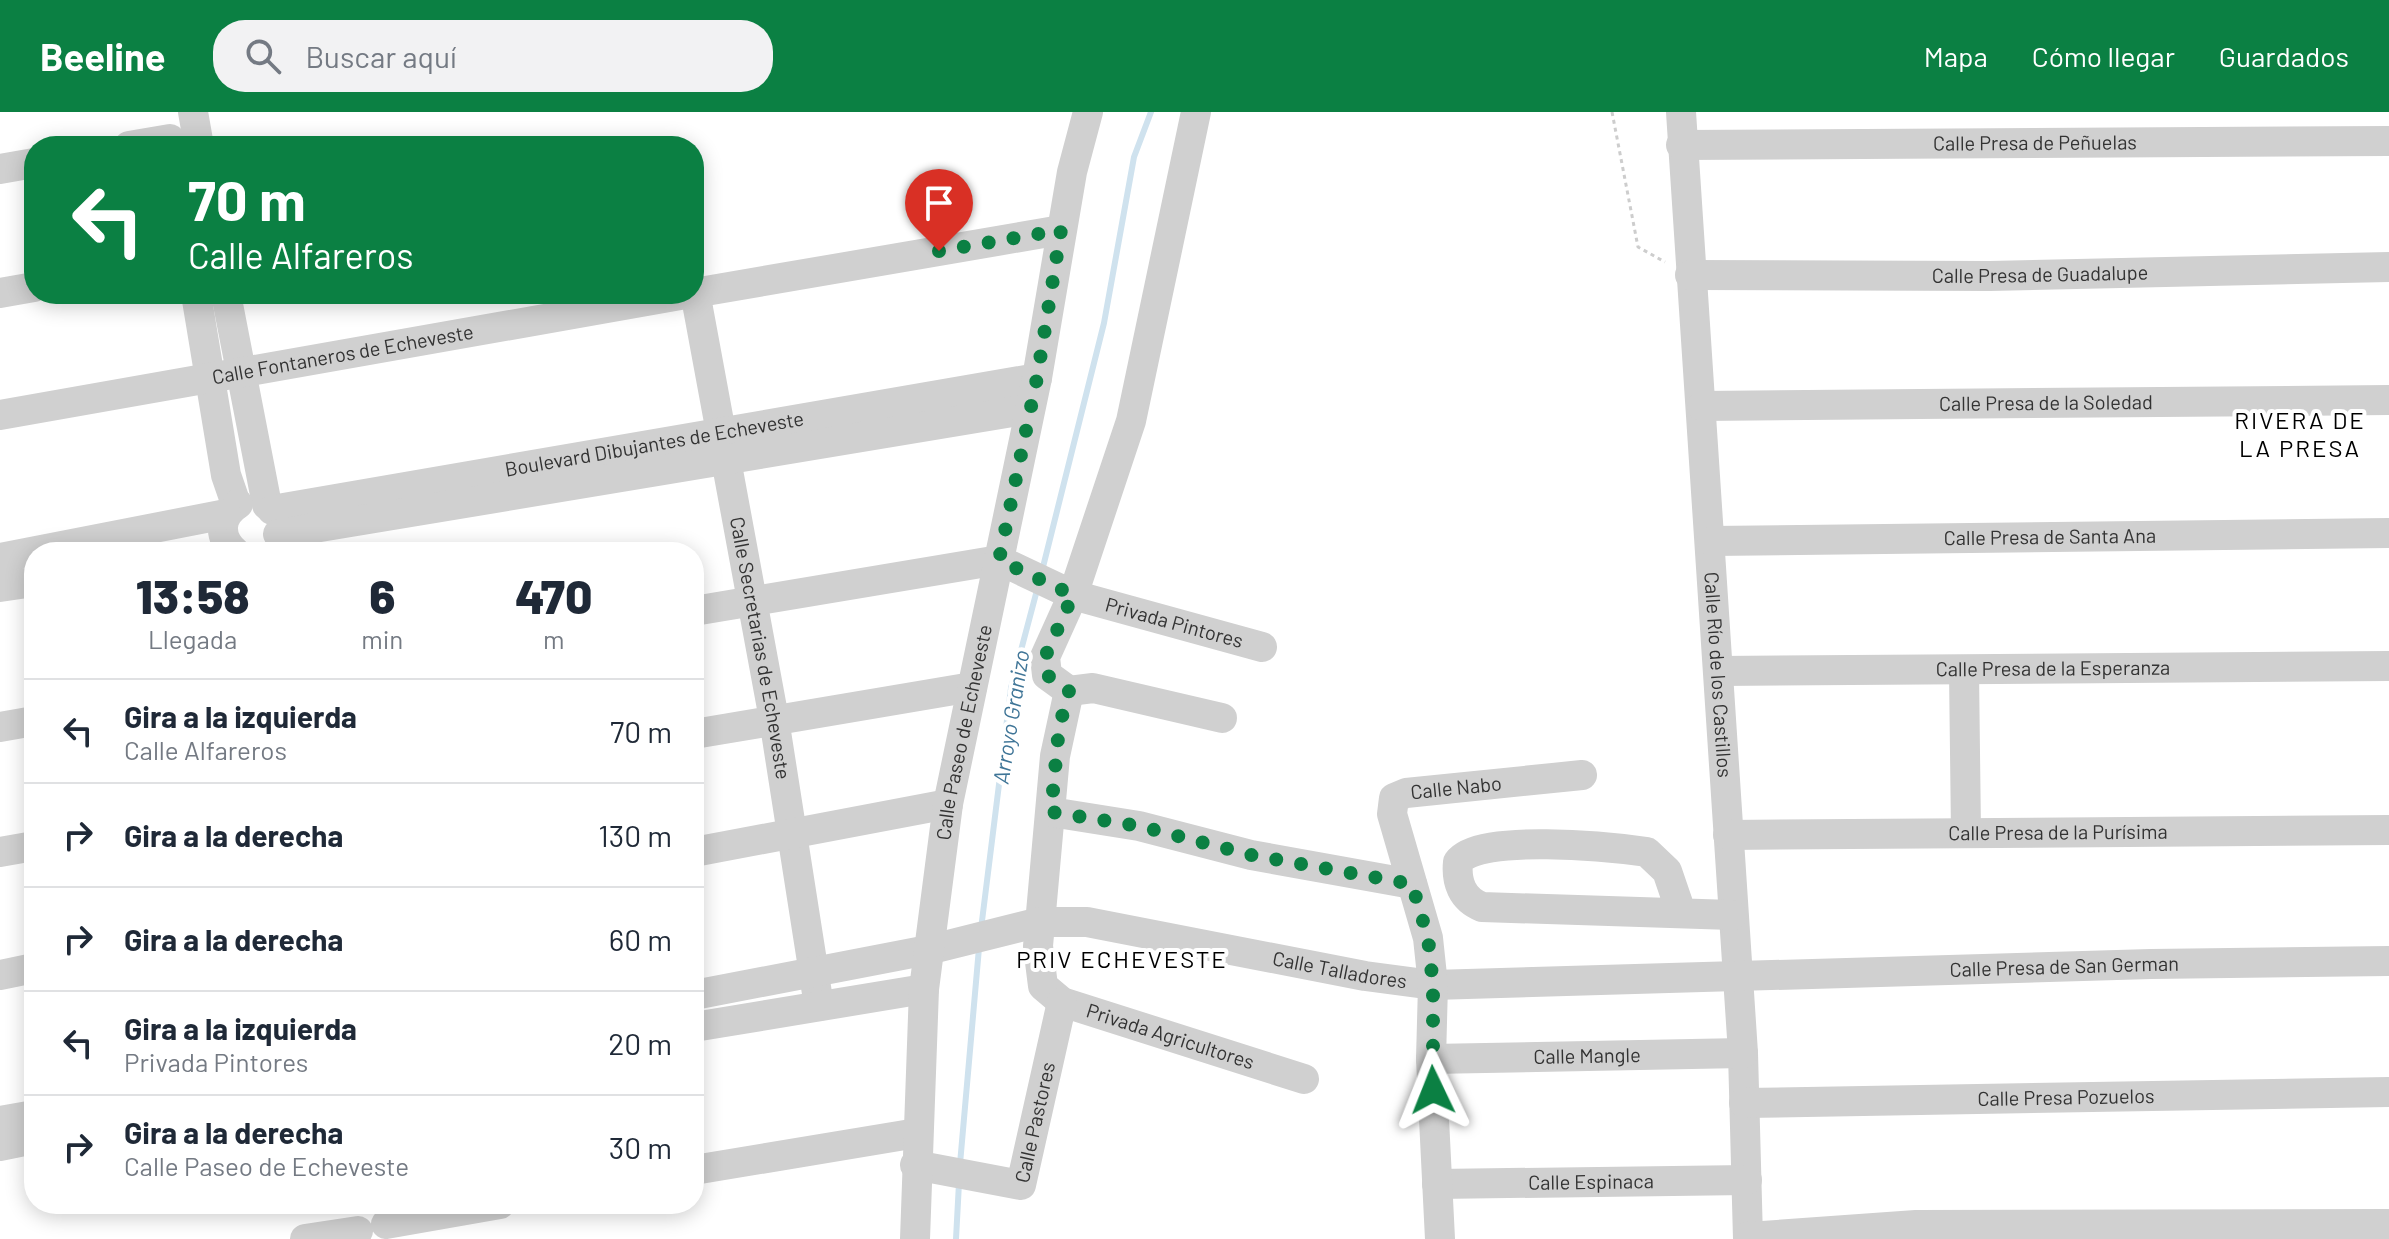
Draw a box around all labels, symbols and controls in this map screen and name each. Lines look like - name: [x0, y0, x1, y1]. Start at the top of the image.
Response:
- search box: [213, 20, 773, 92]
- text: Beeline: [40, 33, 165, 79]
- icon: search: [241, 34, 285, 78]
- text: Buscar aquí: [305, 38, 457, 74]
- text: Mapa: [1924, 39, 1988, 73]
- text: Cómo llegar: [2032, 39, 2175, 73]
- text: Guardados: [2219, 39, 2349, 73]
- street label: Calle Presa de Peñuelas: [1933, 129, 2137, 155]
- text: 70 m: [188, 165, 306, 232]
- icon: left: [56, 168, 160, 272]
- pin: [905, 169, 973, 251]
- icon: arrive: [917, 181, 961, 225]
- text: Calle Alfareros: [188, 233, 414, 276]
- street label: Calle Presa de Guadalupe: [1932, 259, 2148, 287]
- street label: Calle Fontaneros de Echeveste: [210, 319, 475, 388]
- street label: Calle Presa de la Soledad: [1939, 389, 2153, 415]
- street label: Boulevard Dibujantes de Echeveste: [503, 405, 806, 481]
- district label: RIVERA DE LA PRESA: [2234, 405, 2366, 462]
- street label: Calle Secretarias de Echeveste: [726, 515, 796, 781]
- street label: Calle Presa de Santa Ana: [1944, 523, 2156, 549]
- text: 13:58: [136, 566, 250, 624]
- text: 6: [369, 566, 395, 624]
- text: 470: [515, 566, 592, 624]
- street label: Calle Río de los Castillos: [1700, 571, 1738, 778]
- street label: Privada Pintores: [1103, 591, 1246, 652]
- street label: Calle Paseo de Echeveste: [930, 622, 996, 842]
- text: Llegada: [148, 623, 237, 654]
- text: min: [361, 623, 403, 654]
- text: m: [543, 623, 564, 654]
- water label: Arroyo Granizo: [987, 648, 1033, 786]
- street label: Calle Presa de la Esperanza: [1936, 655, 2170, 680]
- text: Gira a la izquierda: [124, 698, 357, 734]
- icon: left: [56, 709, 100, 753]
- text: 70 m: [610, 713, 672, 749]
- text: Calle Alfareros: [124, 734, 287, 765]
- street label: Calle Nabo: [1409, 770, 1503, 803]
- icon: right: [56, 813, 100, 857]
- text: Gira a la derecha: [124, 817, 343, 853]
- text: 130 m: [598, 817, 672, 853]
- street label: Calle Presa de la Purísima: [1948, 819, 2168, 844]
- icon: right: [56, 917, 100, 961]
- text: Gira a la derecha: [124, 921, 343, 957]
- text: 60 m: [609, 921, 672, 957]
- district label: PRIV ECHEVESTE: [1016, 944, 1228, 973]
- street label: Calle Talladores: [1271, 945, 1408, 992]
- street label: Calle Presa de San German: [1949, 951, 2179, 981]
- street label: Privada Agricultores: [1084, 998, 1257, 1073]
- text: Gira a la izquierda: [124, 1010, 357, 1046]
- icon: left: [56, 1021, 100, 1065]
- text: 20 m: [608, 1025, 672, 1061]
- street label: Calle Mangle: [1533, 1042, 1641, 1068]
- text: Privada Pintores: [124, 1046, 308, 1077]
- position arrow: [1391, 1048, 1475, 1132]
- street label: Calle Pastores: [1009, 1060, 1059, 1185]
- street label: Calle Presa Pozuelos: [1977, 1083, 2155, 1110]
- text: Gira a la derecha: [124, 1114, 343, 1150]
- icon: right: [56, 1125, 100, 1169]
- text: 30 m: [609, 1129, 672, 1165]
- text: Calle Paseo de Echeveste: [124, 1150, 409, 1181]
- street label: Calle Espinaca: [1528, 1168, 1654, 1194]

